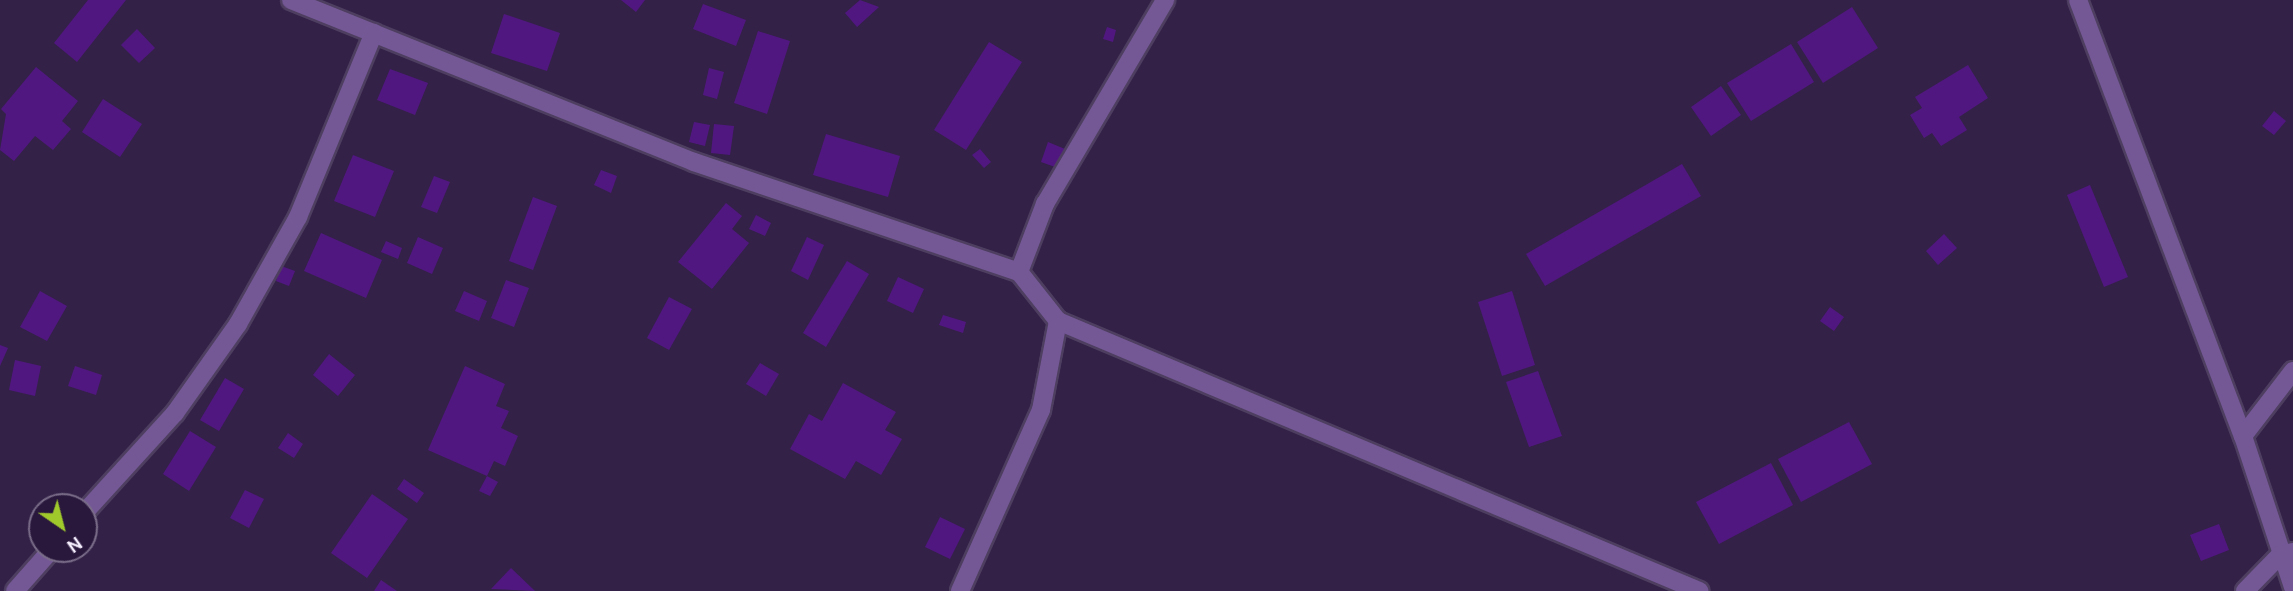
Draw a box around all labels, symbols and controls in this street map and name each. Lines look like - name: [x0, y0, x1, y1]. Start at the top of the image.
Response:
- north arrow: [28, 493, 98, 563]
- text: N: [61, 530, 86, 557]

